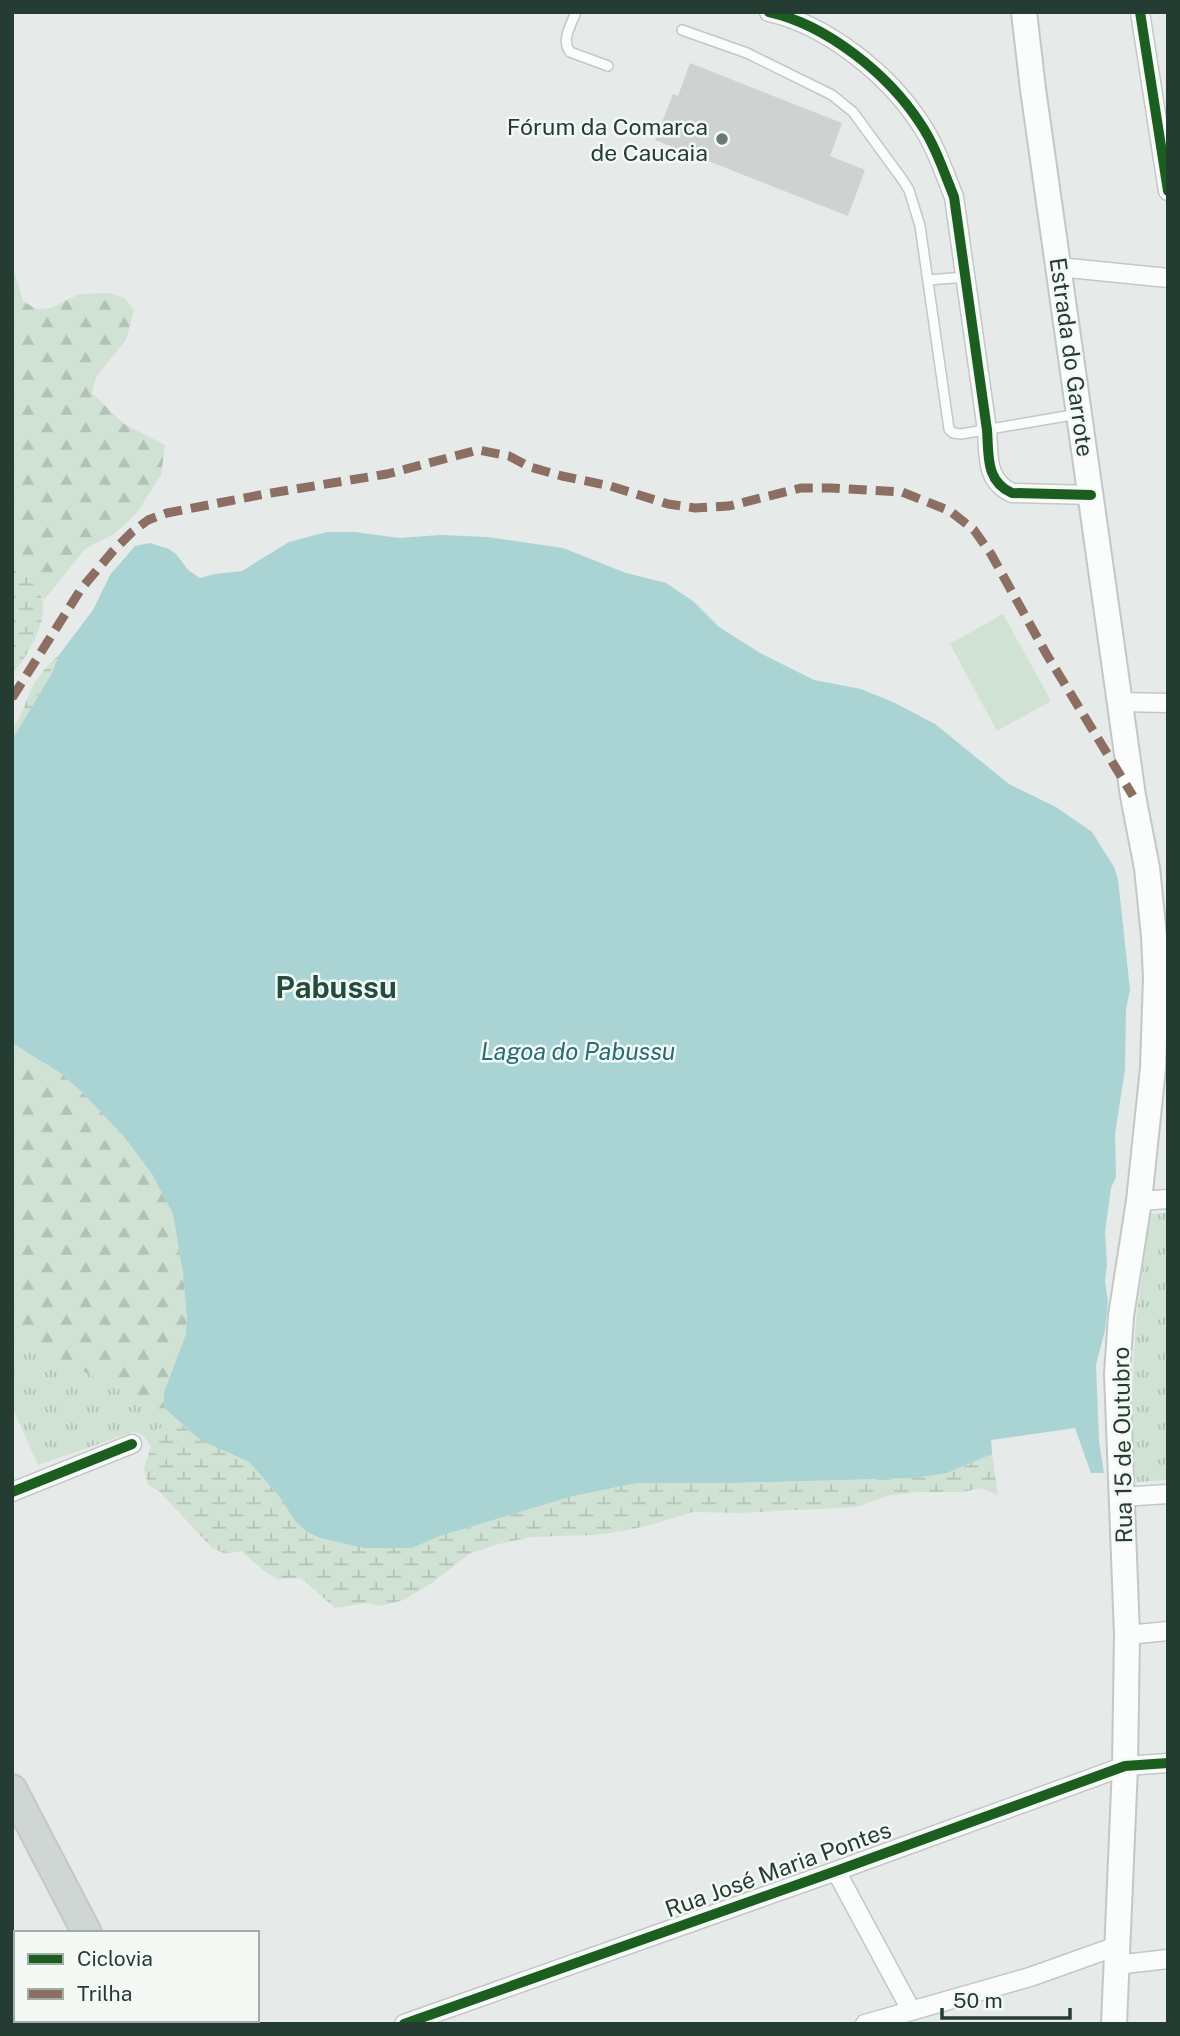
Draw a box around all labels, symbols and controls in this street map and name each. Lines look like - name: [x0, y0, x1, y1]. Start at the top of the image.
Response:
- place label: Fórum da Comarca de Caucaia: [507, 113, 708, 166]
- marker: Fórum da Comarca de Caucaia: [714, 131, 730, 147]
- street label: Estrada do Garrote: [1045, 256, 1099, 458]
- district label: Pabussu: [275, 969, 397, 1005]
- water label: Lagoa do Pabussu: [481, 1037, 675, 1065]
- street label: Rua 15 de Outubro: [1107, 1346, 1137, 1544]
- street label: Rua José Maria Pontes: [661, 1816, 895, 1922]
- legend: [14, 1931, 259, 2022]
- text: Ciclovia: [77, 1946, 153, 1971]
- scale bar: [942, 1976, 1070, 2020]
- text: Trilha: [77, 1981, 132, 2006]
- text: 50 m: [953, 1988, 1003, 2013]

